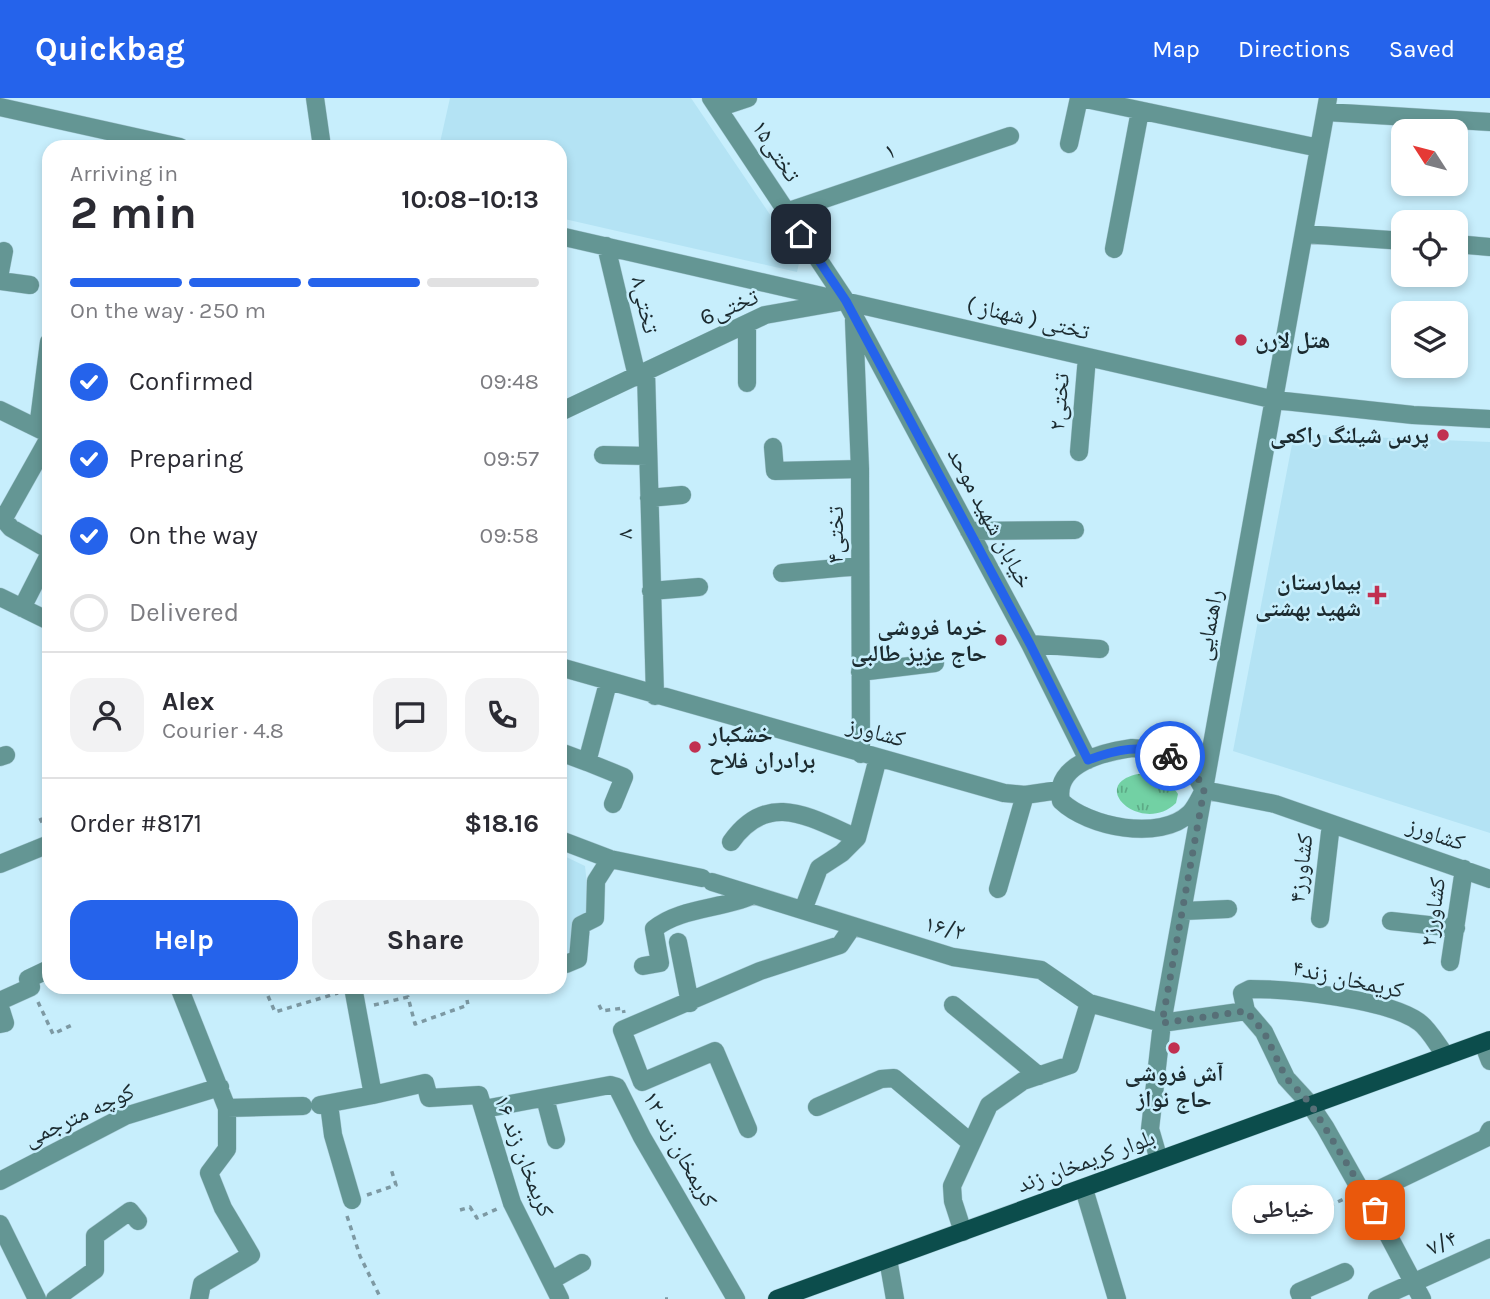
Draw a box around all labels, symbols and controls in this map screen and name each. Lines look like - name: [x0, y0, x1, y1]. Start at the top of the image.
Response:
- text: Quickbag: [35, 30, 185, 68]
- text: Map: [1152, 35, 1200, 63]
- text: Directions: [1238, 35, 1351, 63]
- text: Saved: [1389, 35, 1455, 63]
- street label: تختی۱۵: [746, 115, 806, 187]
- north arrow: [1391, 119, 1468, 196]
- map controls: [1391, 119, 1468, 378]
- street label: ۱: [881, 137, 899, 165]
- text: Arriving in: [70, 160, 178, 187]
- text: 10:08–10:13: [401, 184, 539, 215]
- text: 2 min: [70, 186, 197, 240]
- pin: [771, 204, 831, 264]
- button: locate: [1391, 210, 1468, 287]
- icon: home: [782, 215, 820, 253]
- street label: تختی۸: [625, 274, 665, 336]
- street label: 6تختی: [696, 283, 762, 331]
- street label: تختی ( شهناز ): [964, 291, 1092, 345]
- text: On the way · 250 m: [70, 297, 266, 324]
- button: layers: [1391, 301, 1468, 378]
- place label: هتل لارن: [1255, 327, 1330, 354]
- marker: هتل لارن: [1233, 332, 1249, 348]
- icon: check: [70, 363, 108, 401]
- text: Confirmed: [129, 366, 254, 397]
- text: 09:48: [480, 368, 539, 395]
- street label: تختی۲: [1043, 372, 1075, 432]
- place label: پرس شیلنگ راکعی: [1270, 422, 1429, 449]
- marker: پرس شیلنگ راکعی: [1435, 427, 1451, 443]
- icon: check: [70, 440, 108, 478]
- text: Preparing: [129, 443, 243, 474]
- street label: خیابان شهید موحد: [942, 443, 1038, 593]
- text: 09:57: [483, 445, 539, 472]
- street label: تختی۴: [822, 506, 849, 564]
- icon: check: [70, 517, 108, 555]
- text: On the way: [129, 520, 258, 551]
- text: 09:58: [480, 522, 539, 549]
- street label: ۸: [611, 529, 639, 539]
- place label: بیمارستان شهید بهشتی: [1255, 569, 1361, 622]
- marker: بیمارستان شهید بهشتی: [1367, 585, 1387, 605]
- street label: راهنمایی: [1189, 587, 1229, 663]
- text: Delivered: [129, 597, 239, 628]
- place label: خرما فروشی حاج عزیز طالبی: [851, 614, 987, 668]
- marker: خرما فروشی حاج عزیز طالبی: [993, 632, 1009, 648]
- button: person: [70, 678, 144, 752]
- button: chat: [373, 678, 447, 752]
- button: phone: [465, 678, 539, 752]
- text: Alex: [162, 686, 214, 717]
- street label: کشاورز: [843, 711, 908, 753]
- text: Courier · 4.8: [162, 717, 284, 744]
- place label: خشکبار برادران فلاح: [708, 721, 815, 775]
- courier: [1135, 721, 1205, 791]
- icon: bike: [1151, 737, 1189, 775]
- marker: خشکبار برادران فلاح: [687, 739, 703, 755]
- text: Order #8171: [70, 808, 202, 839]
- text: $18.16: [464, 808, 539, 839]
- street label: کشاورز: [1403, 811, 1469, 857]
- street label: کشاورز۴: [1283, 831, 1319, 904]
- street label: کشاورز۲: [1415, 875, 1451, 948]
- button: Help: [70, 900, 298, 980]
- button: Share: [312, 900, 539, 980]
- street label: ۱۶/۲: [922, 910, 968, 946]
- street label: کریمخان زند۴: [1290, 954, 1406, 1004]
- marker: آش فروشی حاج نواز: [1166, 1040, 1182, 1056]
- place label: آش فروشی حاج نواز: [1124, 1060, 1224, 1114]
- street label: کوچه مترجمی: [19, 1077, 139, 1152]
- street label: کریمخان زند ۱۲: [637, 1086, 723, 1212]
- street label: کریمخان زند ۱۶: [488, 1091, 560, 1221]
- street label: بلوار کریمخان زند: [1013, 1124, 1159, 1198]
- pin: [1345, 1180, 1405, 1240]
- callout: خیاطی: [1232, 1186, 1333, 1234]
- icon: bag: [1356, 1191, 1394, 1229]
- text: خیاطی: [1252, 1196, 1314, 1223]
- street label: ۷/۴: [1423, 1224, 1461, 1262]

